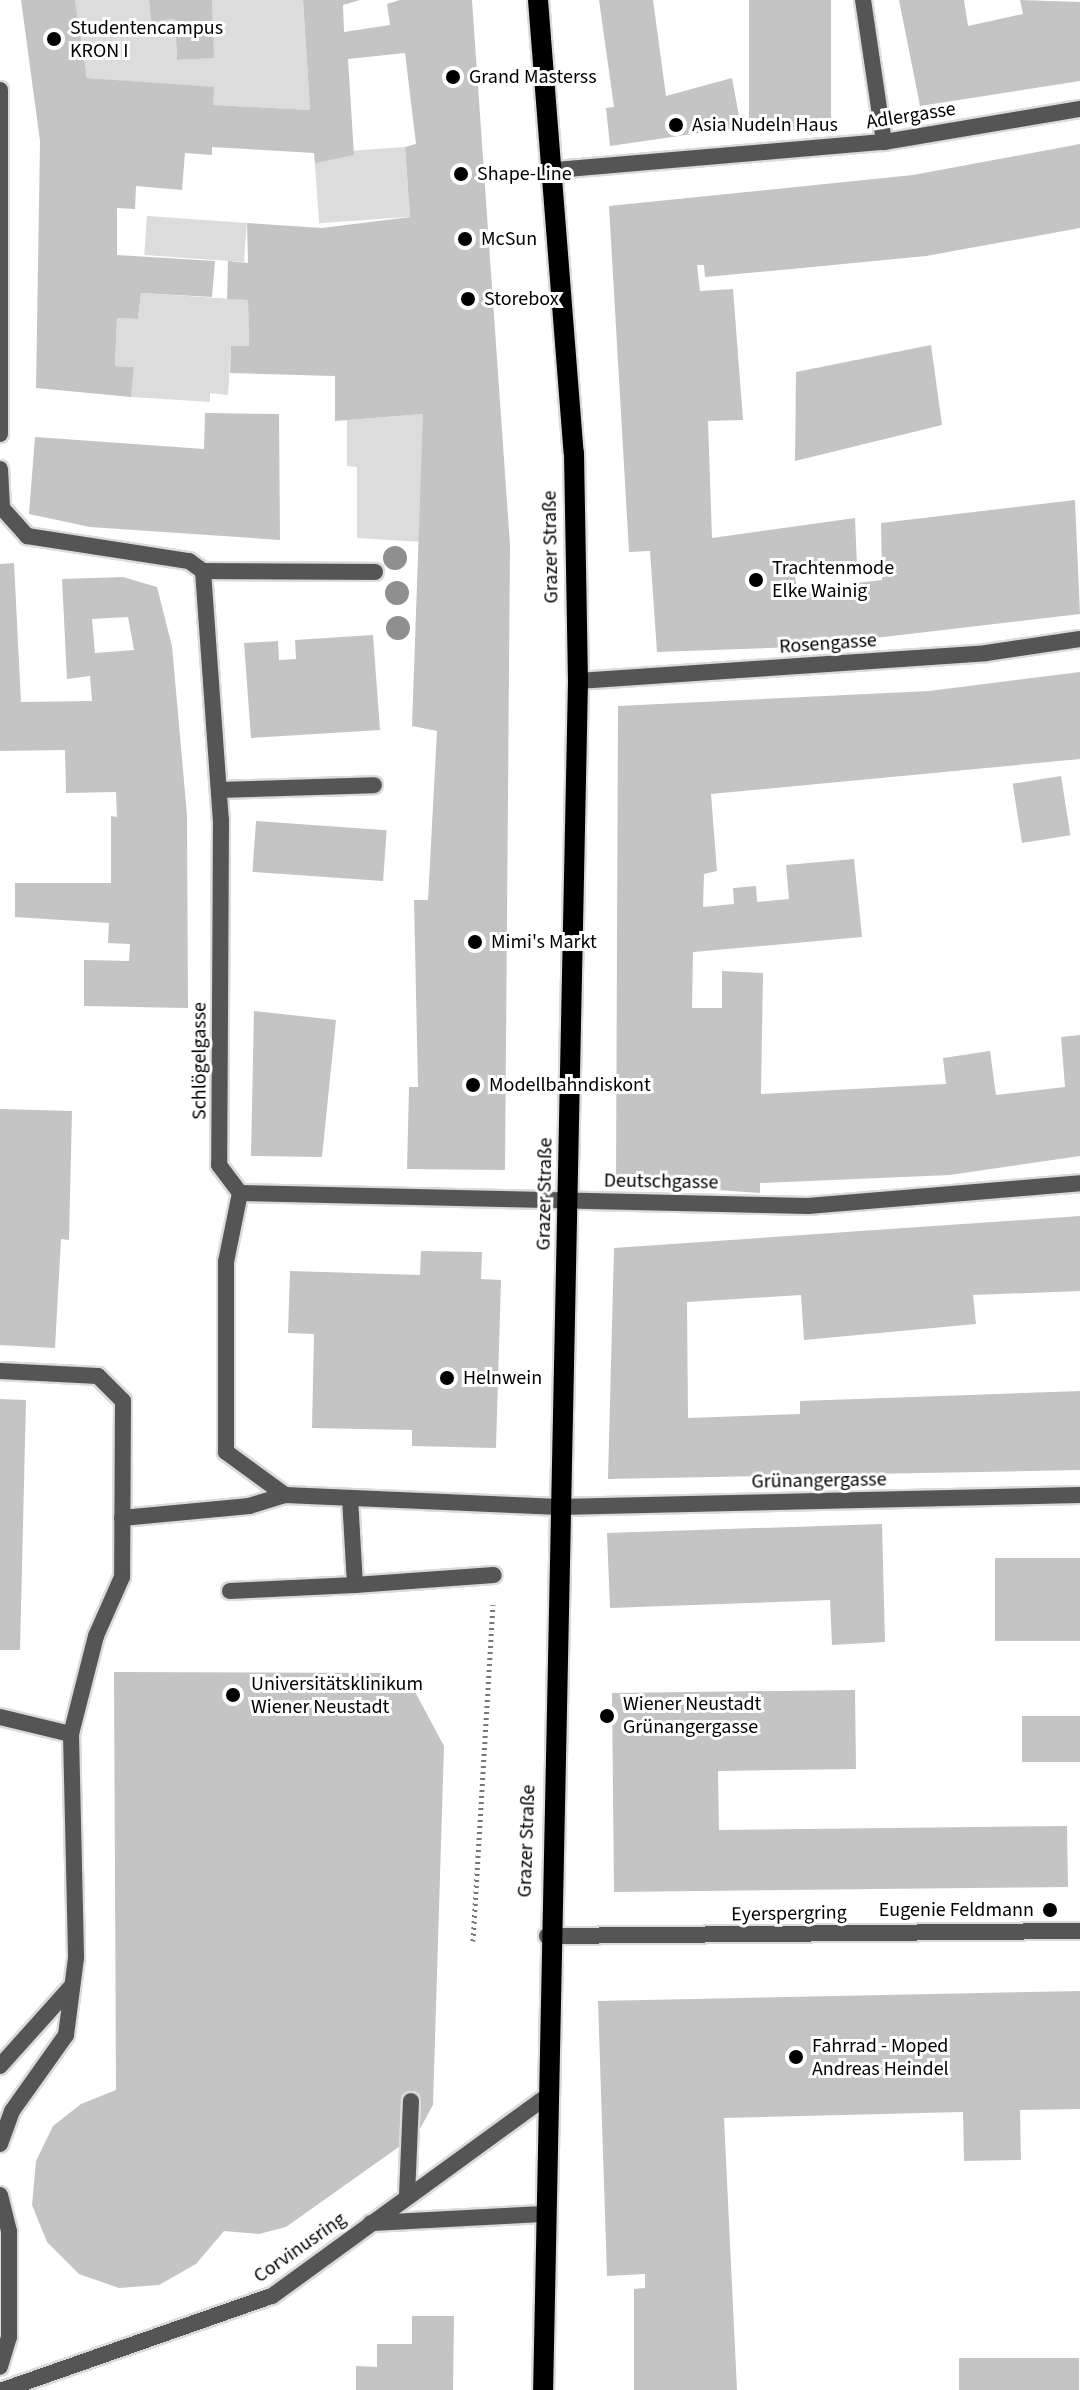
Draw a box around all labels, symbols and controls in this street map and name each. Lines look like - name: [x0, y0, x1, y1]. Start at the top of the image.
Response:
- place label: Studentencampus KRON I: [70, 16, 223, 63]
- marker: Studentencampus KRON I: [45, 30, 63, 48]
- place label: Grand Masterss: [469, 65, 597, 89]
- marker: Grand Masterss: [444, 68, 462, 86]
- street label: Adlergasse: [865, 97, 957, 135]
- place label: Asia Nudeln Haus: [692, 113, 838, 137]
- marker: Asia Nudeln Haus: [667, 116, 685, 134]
- place label: Shape-Line: [477, 162, 572, 186]
- marker: Shape-Line: [452, 165, 470, 183]
- place label: McSun: [481, 227, 537, 251]
- marker: McSun: [456, 230, 474, 248]
- place label: Storebox: [484, 287, 559, 311]
- marker: Storebox: [459, 290, 477, 308]
- street label: Grazer Straße: [538, 490, 564, 604]
- place label: Trachtenmode Elke Wainig: [772, 556, 894, 603]
- marker: Trachtenmode Elke Wainig: [747, 571, 765, 589]
- street label: Rosengasse: [778, 629, 878, 659]
- place label: Mimi's Markt: [491, 930, 597, 954]
- marker: Mimi's Markt: [466, 933, 484, 951]
- street label: Schlögelgasse: [188, 1002, 212, 1120]
- place label: Modellbahndiskont: [489, 1073, 651, 1097]
- marker: Modellbahndiskont: [464, 1076, 482, 1094]
- street label: Grazer Straße: [532, 1137, 558, 1251]
- street label: Deutschgasse: [604, 1169, 718, 1195]
- place label: Helnwein: [463, 1366, 542, 1390]
- marker: Helnwein: [438, 1369, 456, 1387]
- street label: Grünangergasse: [751, 1468, 887, 1494]
- place label: Universitätsklinikum Wiener Neustadt: [251, 1672, 423, 1719]
- marker: Universitätsklinikum Wiener Neustadt: [222, 1684, 244, 1706]
- place label: Wiener Neustadt Grünangergasse: [623, 1692, 761, 1739]
- marker: Wiener Neustadt Grünangergasse: [598, 1707, 616, 1725]
- street label: Grazer Straße: [513, 1784, 541, 1898]
- place label: Eugenie Feldmann: [879, 1898, 1034, 1922]
- street label: Eyerspergring: [731, 1901, 847, 1927]
- marker: Eugenie Feldmann: [1041, 1901, 1059, 1919]
- place label: Fahrrad - Moped Andreas Heindel: [812, 2034, 949, 2081]
- marker: Fahrrad - Moped Andreas Heindel: [787, 2048, 805, 2066]
- street label: Corvinusring: [249, 2207, 351, 2289]

